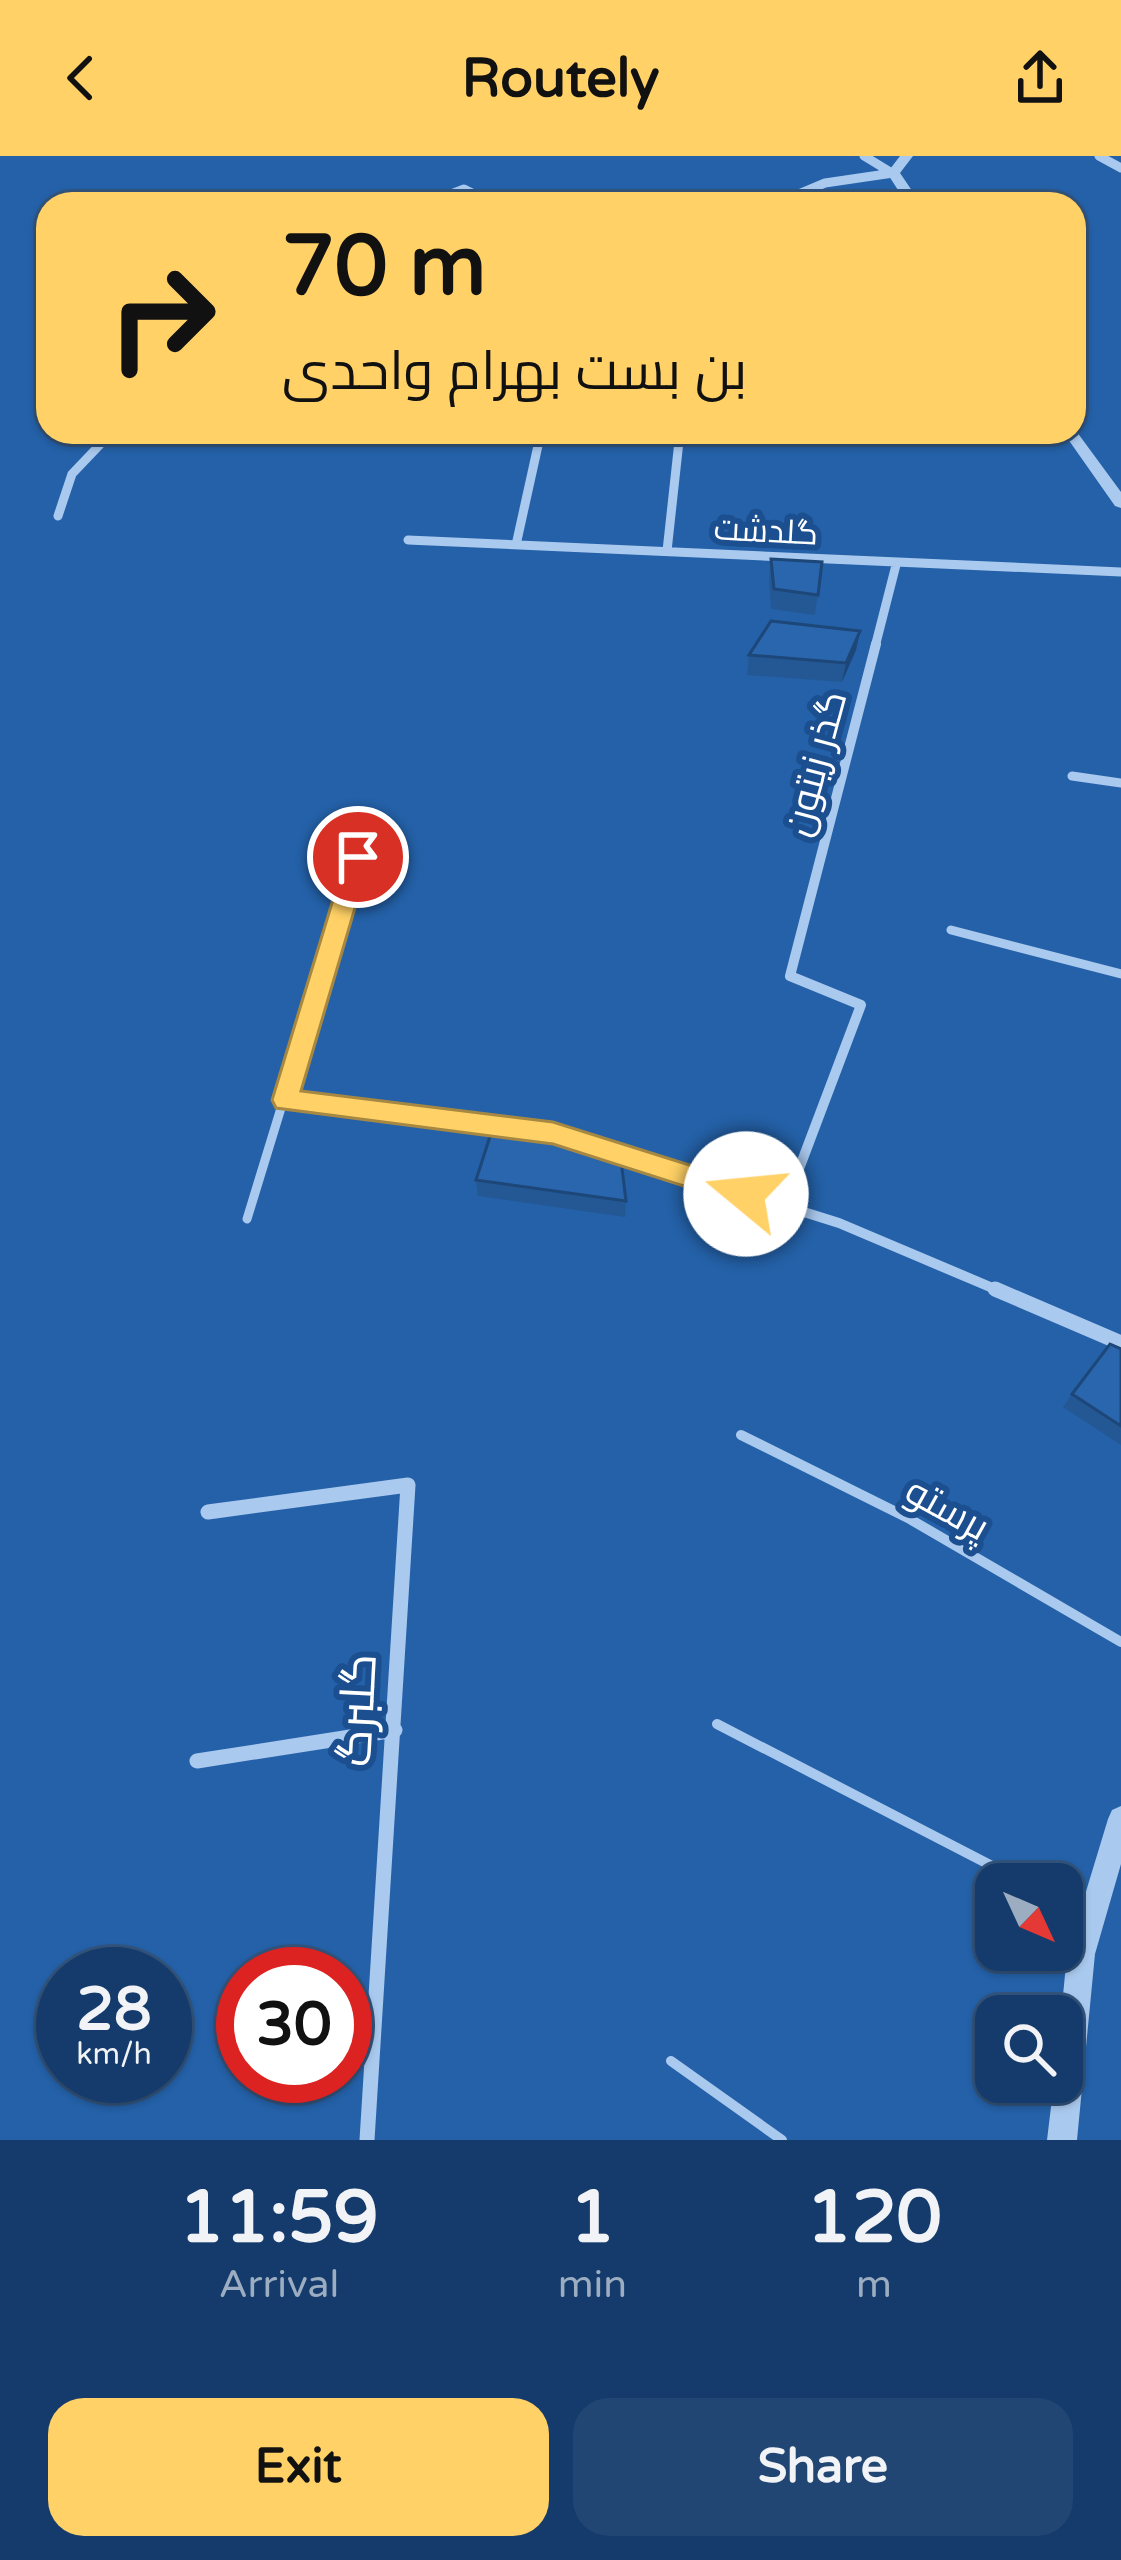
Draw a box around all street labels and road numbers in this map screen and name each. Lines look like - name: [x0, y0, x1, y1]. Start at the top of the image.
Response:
- street label: گلدشت: [713, 509, 819, 554]
- street label: گذر زیتون: [774, 686, 857, 841]
- street label: پرستو: [897, 1467, 997, 1552]
- street label: گلبرگ: [326, 1652, 390, 1768]

